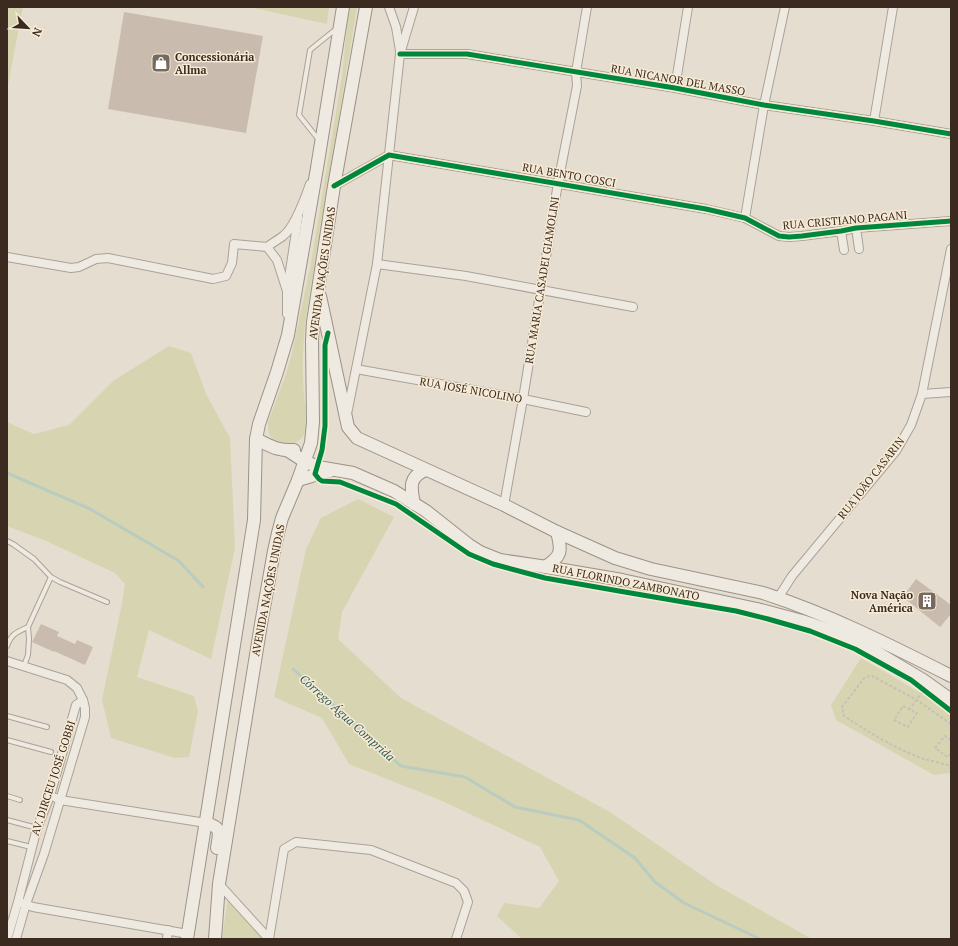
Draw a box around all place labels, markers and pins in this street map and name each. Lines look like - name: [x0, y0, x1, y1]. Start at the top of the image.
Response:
- place label: Concessionária Allma: [175, 50, 255, 77]
- shop icon: Concessionária Allma: [150, 52, 172, 74]
- place label: Nova Nação América: [851, 588, 913, 615]
- building icon: Nova Nação América: [916, 590, 938, 612]

